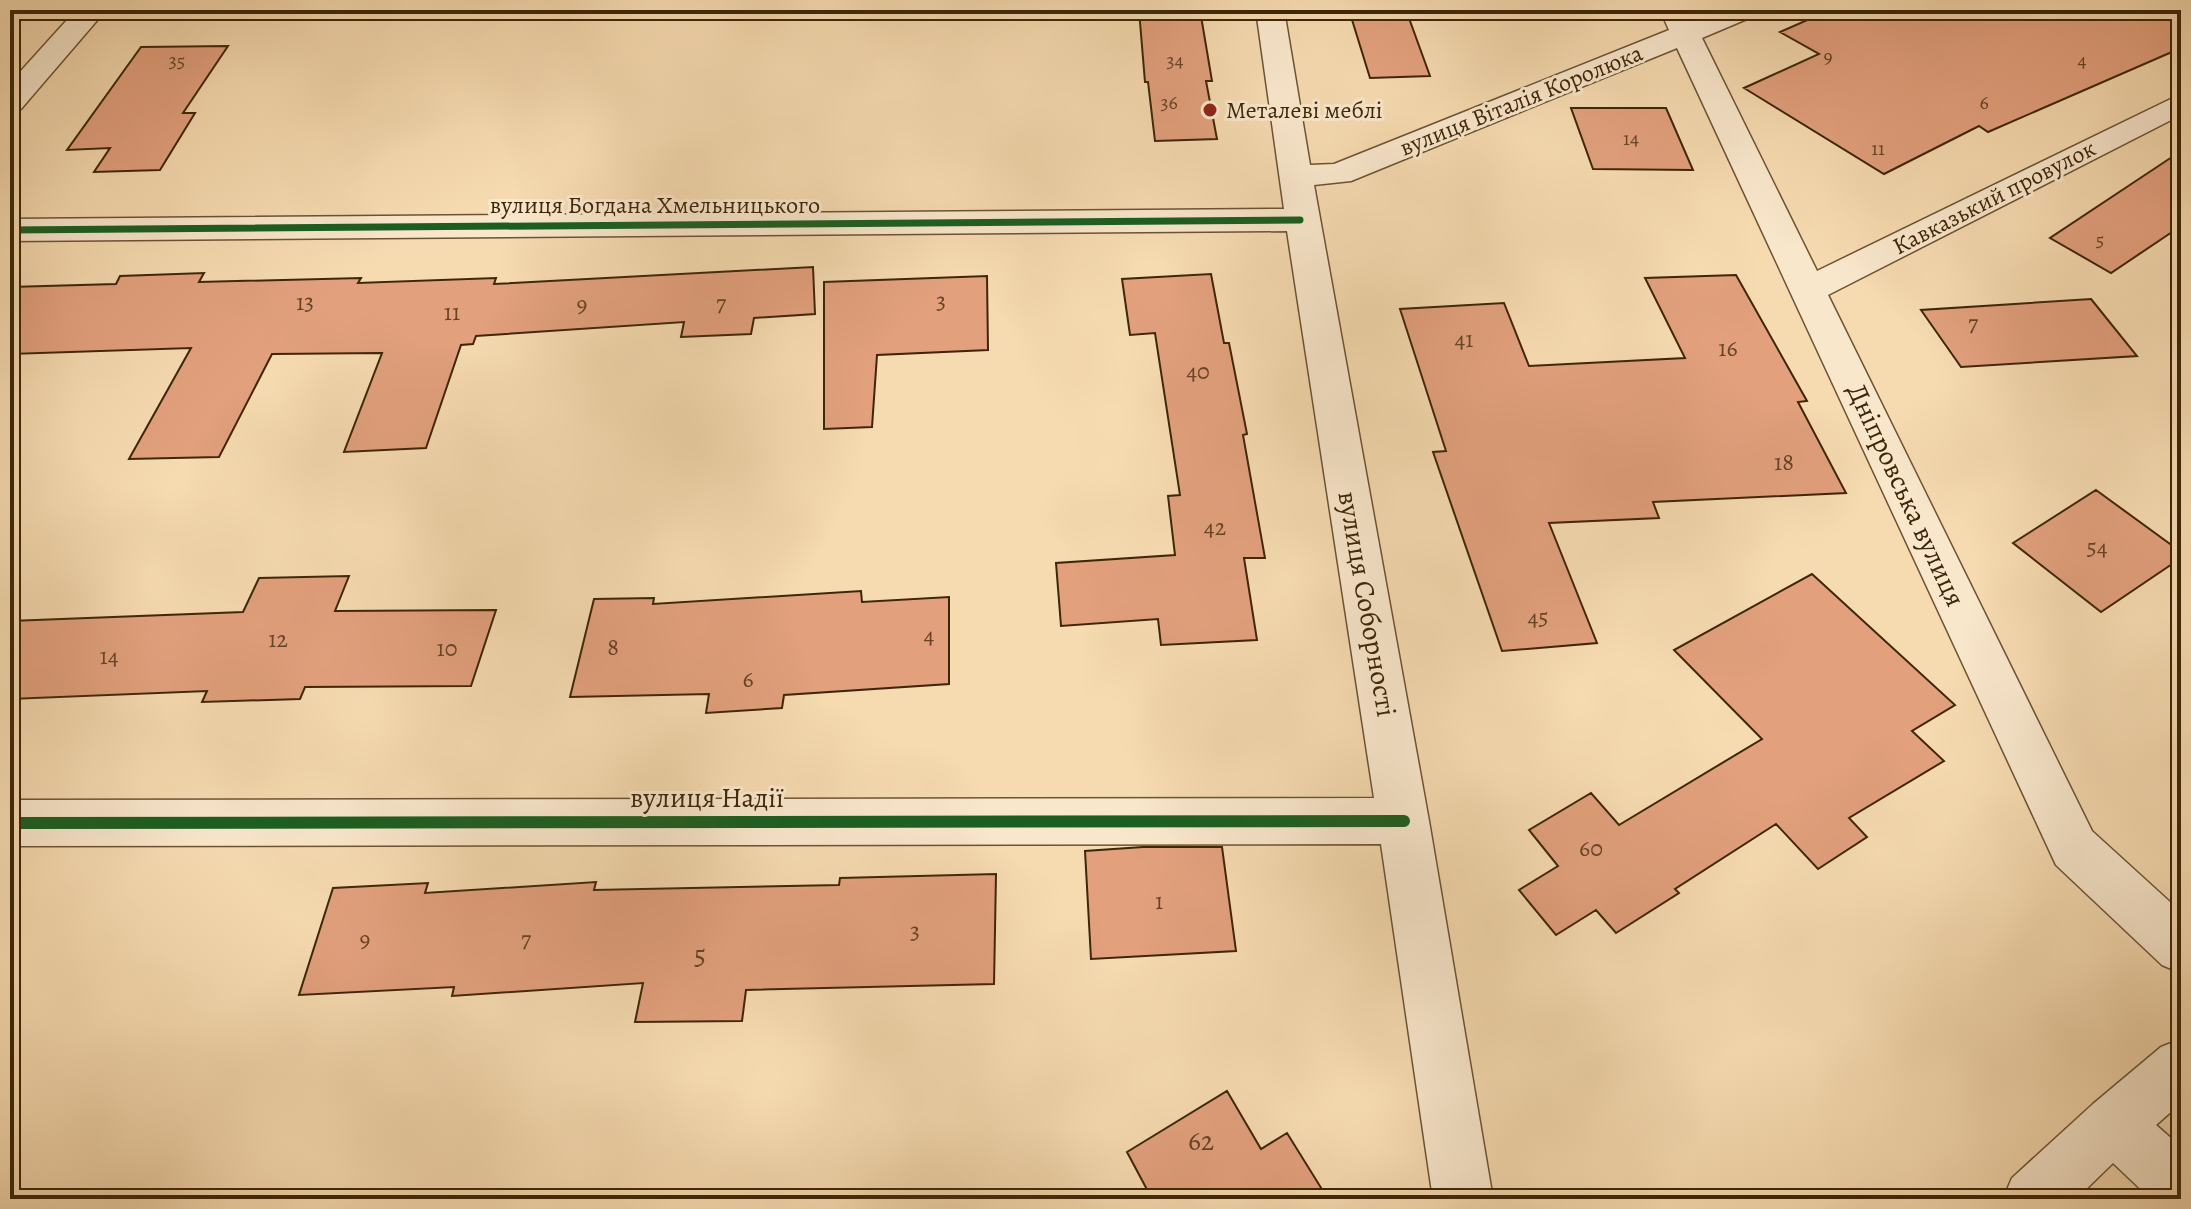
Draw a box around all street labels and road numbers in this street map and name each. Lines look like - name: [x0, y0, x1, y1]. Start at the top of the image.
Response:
- street label: вулиця Віталія Королюка: [1395, 37, 1647, 163]
- street label: Кавказький провулок: [1887, 132, 2101, 262]
- street label: вулиця Богдана Хмельницького: [490, 189, 820, 221]
- street label: Дніпровська вулиця: [1838, 377, 1974, 613]
- street label: вулиця Соборності: [1328, 488, 1406, 720]
- street label: вулиця Надії: [630, 779, 784, 817]

